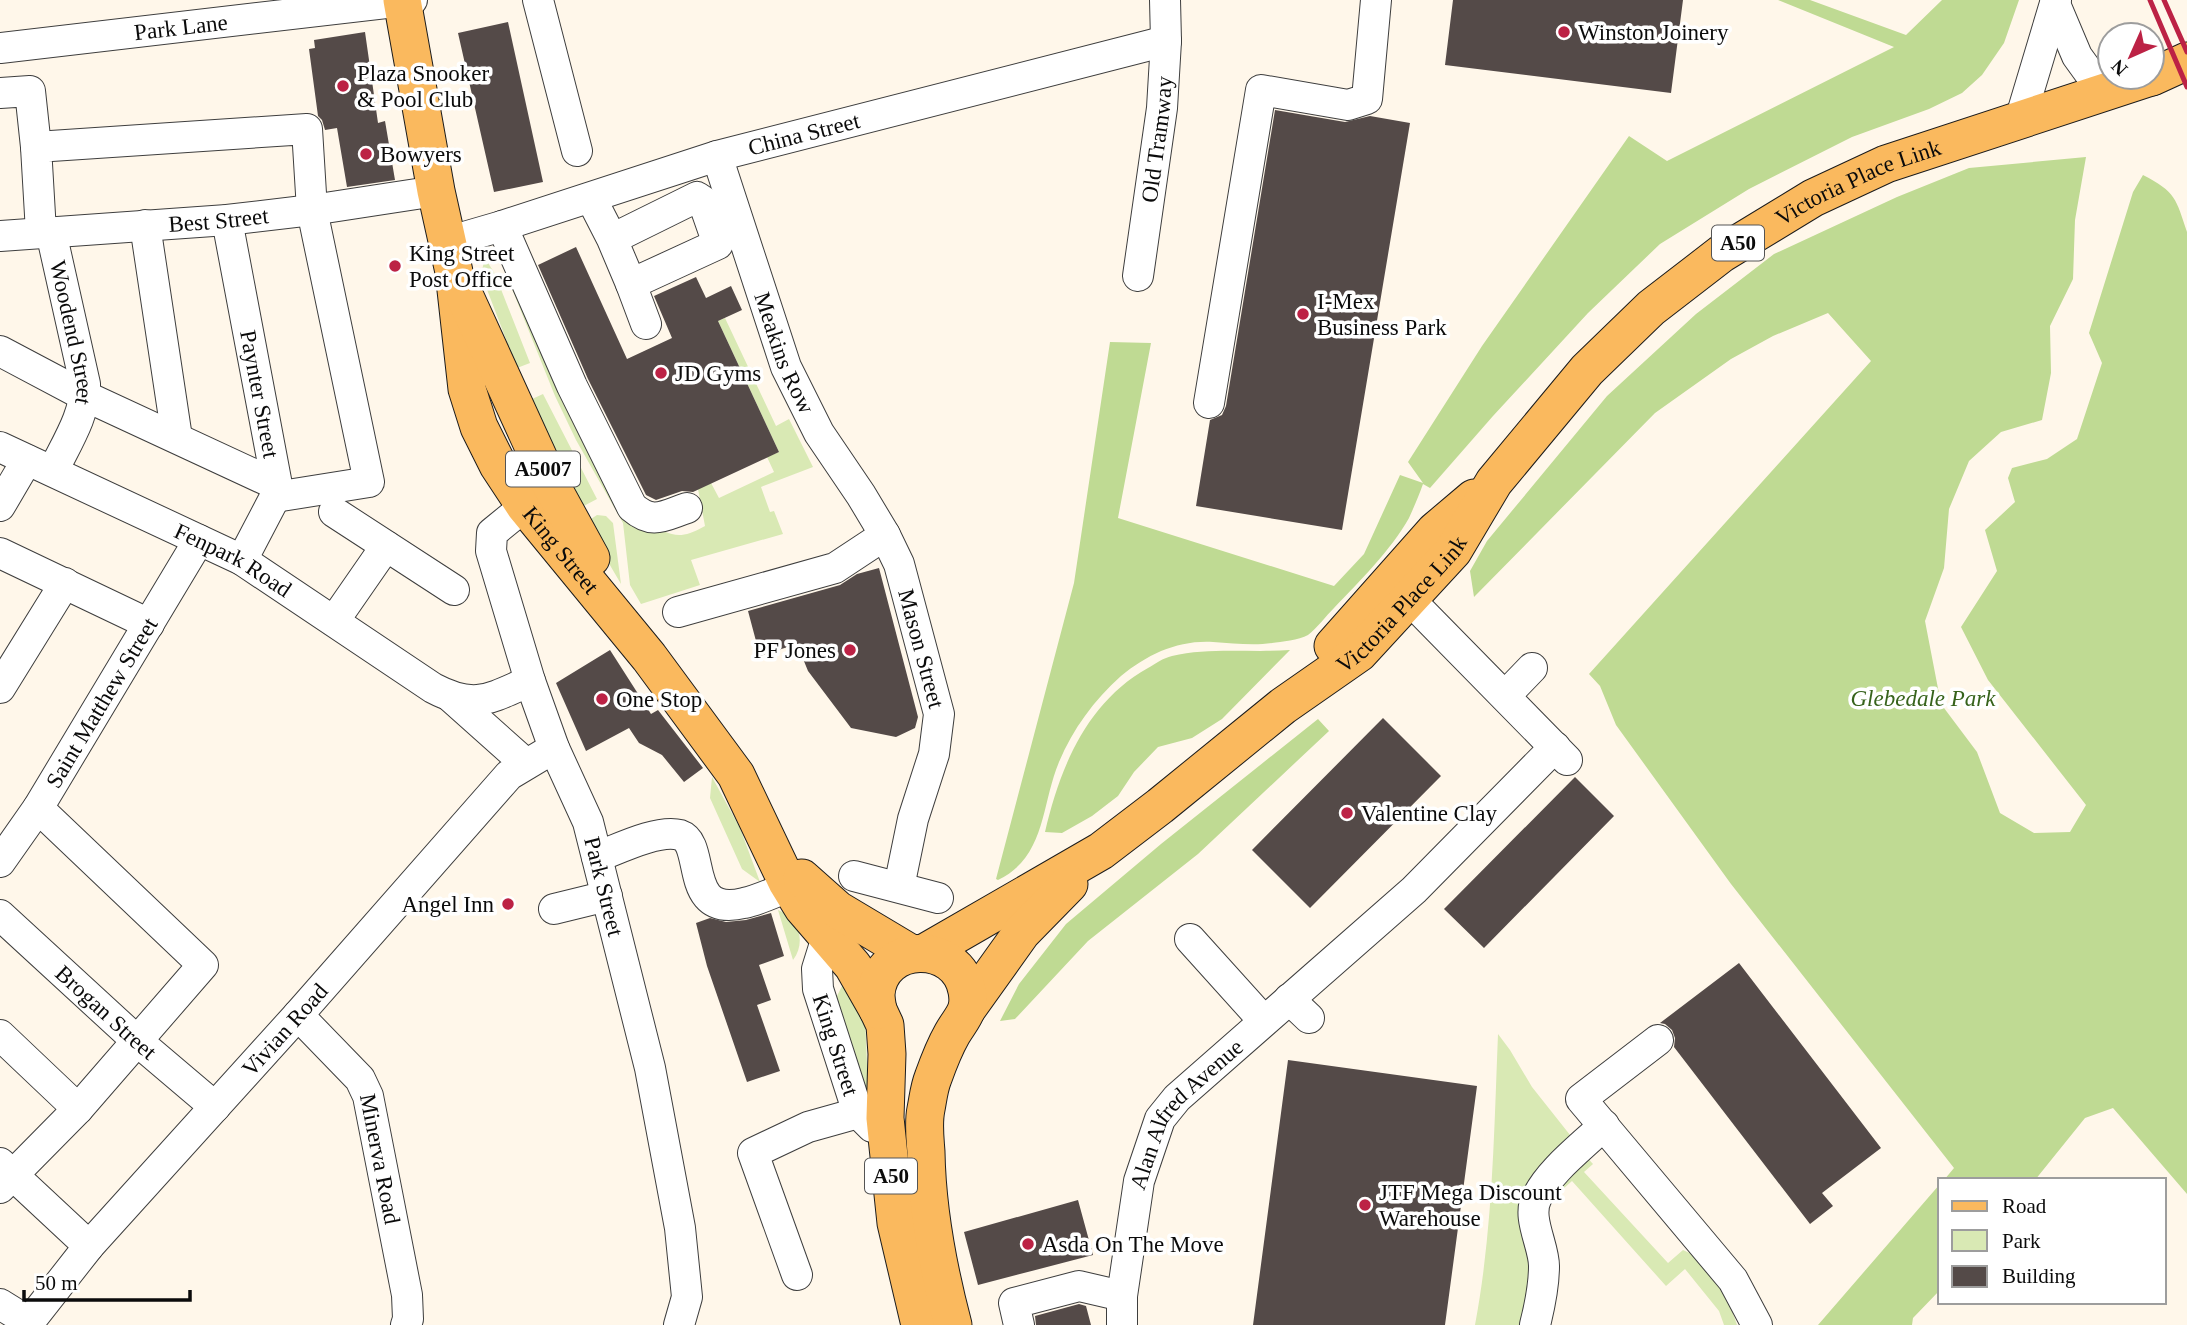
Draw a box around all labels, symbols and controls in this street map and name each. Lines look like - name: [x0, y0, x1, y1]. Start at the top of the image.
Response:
- street label: Park Lane: [133, 10, 229, 45]
- place label: Winston Joinery: [1578, 20, 1729, 45]
- north arrow: [2096, 21, 2166, 91]
- marker: Winston Joinery: [1556, 24, 1572, 40]
- text: N: [2107, 55, 2132, 80]
- place label: Plaza Snooker & Pool Club: [357, 61, 490, 112]
- street label: Old Tramway: [1137, 75, 1177, 204]
- marker: Plaza Snooker & Pool Club: [335, 78, 351, 94]
- street label: China Street: [745, 108, 863, 161]
- street label: Victoria Place Link: [1771, 135, 1944, 231]
- place label: Bowyers: [380, 142, 462, 167]
- marker: Bowyers: [358, 146, 374, 162]
- street label: Best Street: [168, 203, 270, 237]
- road number: A50: [1712, 226, 1764, 260]
- place label: King Street Post Office: [409, 241, 515, 292]
- street label: Woodend Street: [45, 258, 98, 408]
- marker: King Street Post Office: [387, 258, 403, 274]
- street label: Meakins Row: [749, 289, 819, 418]
- place label: I-Mex Business Park: [1317, 289, 1447, 340]
- marker: I-Mex Business Park: [1295, 306, 1311, 322]
- street label: Paynter Street: [235, 328, 284, 461]
- place label: JD Gyms: [675, 361, 761, 386]
- marker: JD Gyms: [653, 365, 669, 381]
- road number: A5007: [506, 452, 580, 486]
- street label: King Street: [518, 502, 604, 599]
- street label: Fenpark Road: [170, 518, 296, 603]
- street label: Victoria Place Link: [1332, 531, 1472, 678]
- street label: Mason Street: [893, 586, 949, 711]
- street label: Saint Matthew Street: [41, 613, 163, 793]
- place label: PF Jones: [754, 638, 836, 663]
- marker: PF Jones: [842, 642, 858, 658]
- park label: Glebedale Park: [1851, 686, 1996, 711]
- place label: One Stop: [616, 687, 702, 712]
- marker: One Stop: [594, 691, 610, 707]
- place label: Valentine Clay: [1361, 801, 1498, 826]
- marker: Valentine Clay: [1339, 805, 1355, 821]
- street label: Park Street: [579, 834, 628, 939]
- place label: Angel Inn: [401, 892, 494, 917]
- marker: Angel Inn: [500, 896, 516, 912]
- street label: Brogan Street: [50, 961, 162, 1065]
- street label: Vivian Road: [237, 978, 333, 1081]
- street label: King Street: [807, 991, 864, 1099]
- street label: Alan Alfred Avenue: [1125, 1034, 1248, 1193]
- street label: Minerva Road: [355, 1092, 405, 1227]
- road number: A50: [865, 1158, 917, 1194]
- legend: [1938, 1178, 2166, 1304]
- place label: JTF Mega Discount Warehouse: [1379, 1180, 1562, 1231]
- text: Road: [2002, 1194, 2047, 1218]
- marker: JTF Mega Discount Warehouse: [1357, 1197, 1373, 1213]
- text: Park: [2002, 1229, 2041, 1253]
- place label: Asda On The Move: [1042, 1232, 1224, 1257]
- marker: Asda On The Move: [1020, 1236, 1036, 1252]
- scale bar: [24, 1258, 191, 1302]
- text: Building: [2002, 1264, 2076, 1288]
- text: 50 m: [35, 1271, 78, 1295]

